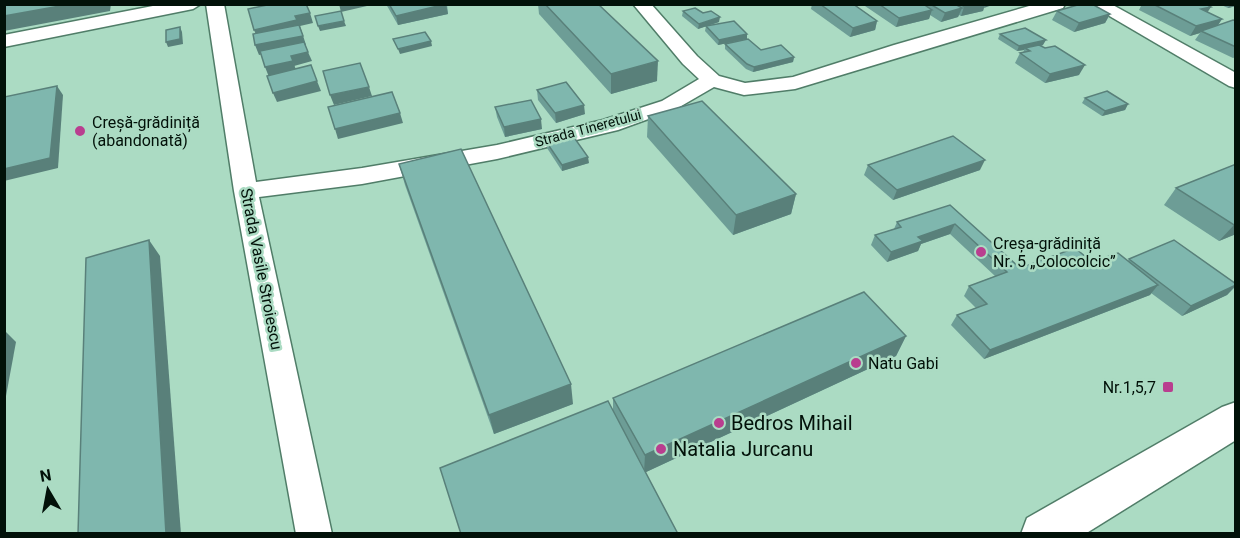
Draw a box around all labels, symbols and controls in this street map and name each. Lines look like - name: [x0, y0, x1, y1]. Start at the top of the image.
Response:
- street label: Strada Tineretului: [533, 106, 643, 150]
- place label: Creșă-grădiniță (abandonată): [92, 113, 200, 150]
- marker: Creșă-grădiniță (abandonată): [73, 124, 87, 138]
- street label: Strada Vasile Stroiescu: [237, 187, 287, 352]
- place label: Creșa-grădiniță Nr. 5 „Colocolcic”: [993, 234, 1116, 271]
- marker: Creșa-grădiniță Nr. 5 „Colocolcic”: [974, 245, 988, 259]
- place label: Natu Gabi: [868, 354, 939, 373]
- marker: Natu Gabi: [849, 356, 863, 370]
- place label: Nr.1,5,7: [1103, 378, 1156, 397]
- marker: Nr.1,5,7: [1161, 380, 1175, 394]
- place label: Bedros Mihail: [731, 411, 853, 435]
- marker: Bedros Mihail: [712, 416, 726, 430]
- place label: Natalia Jurcanu: [673, 437, 813, 461]
- marker: Natalia Jurcanu: [654, 442, 668, 456]
- north arrow: [18, 460, 78, 520]
- text: N: [38, 465, 53, 486]

